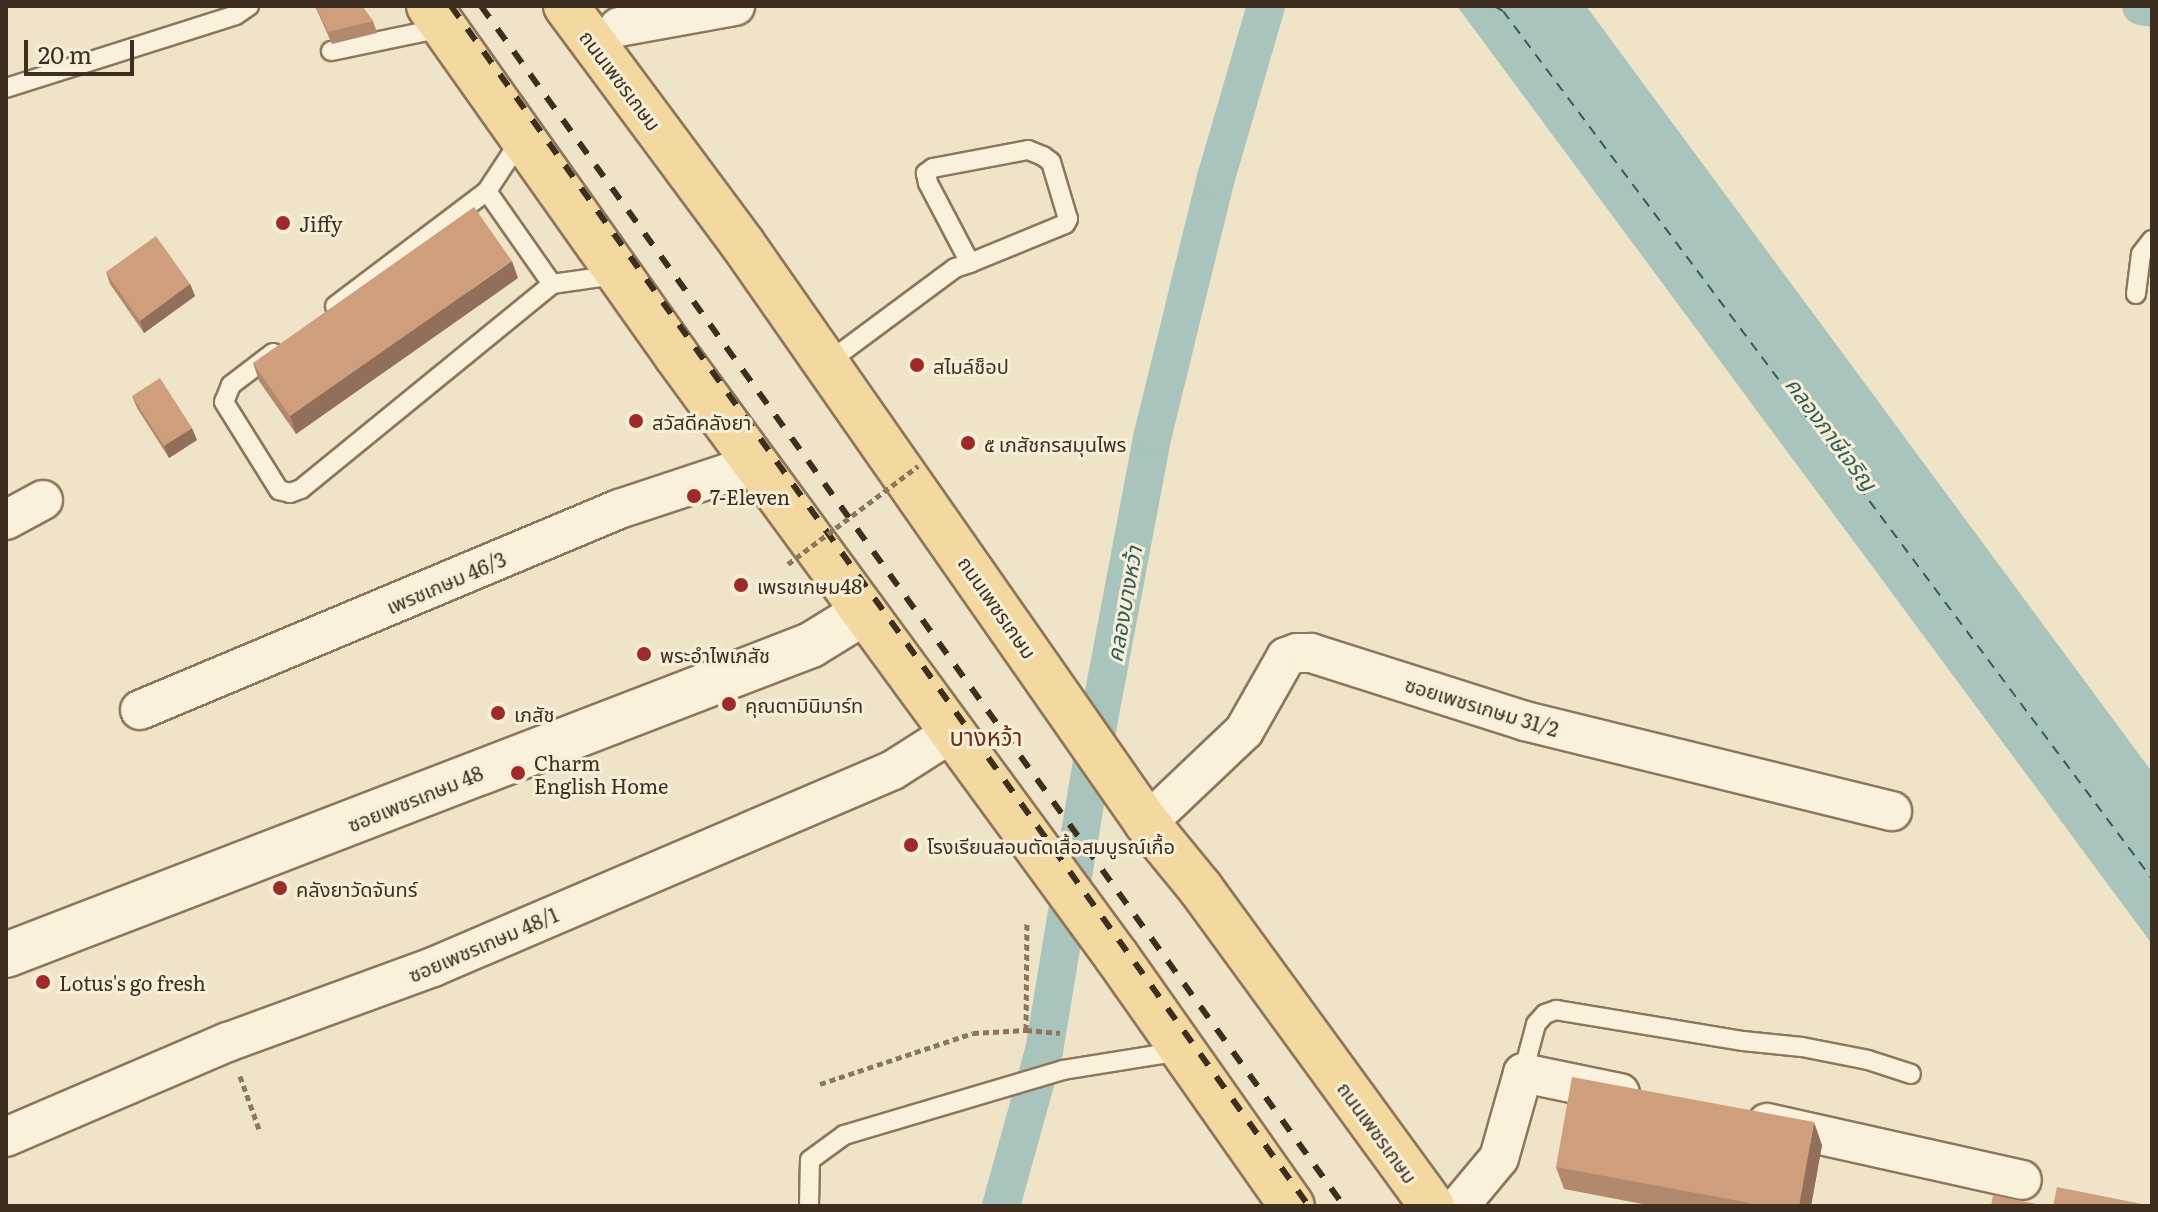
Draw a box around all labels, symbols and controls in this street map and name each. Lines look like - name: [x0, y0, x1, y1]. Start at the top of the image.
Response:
- scale bar: [28, 24, 138, 74]
- street label: ถนนเพชรเกษม: [575, 25, 667, 135]
- text: 20 m: [38, 36, 92, 71]
- place label: Jiffy: [299, 211, 343, 235]
- marker: Jiffy: [274, 214, 292, 232]
- place label: สไมล์ช็อป: [933, 353, 1009, 377]
- marker: สไมล์ช็อป: [908, 356, 926, 374]
- water label: คลองภาษีเจริญ: [1781, 371, 1883, 495]
- place label: สวัสดีคลังยา: [652, 409, 751, 433]
- marker: สวัสดีคลังยา: [627, 412, 645, 430]
- place label: ๕ เภสัชกรสมุนไพร: [984, 431, 1126, 455]
- marker: ๕ เภสัชกรสมุนไพร: [959, 434, 977, 452]
- place label: 7-Eleven: [710, 484, 790, 508]
- marker: 7-Eleven: [685, 487, 703, 505]
- water label: คลองบางหว้า: [1100, 544, 1146, 664]
- street label: เพรชเกษม 46/3: [382, 546, 510, 618]
- street label: ถนนเพชรเกษม: [954, 551, 1042, 663]
- place label: เพรชเกษม48: [757, 573, 862, 597]
- marker: เพรชเกษม48: [732, 576, 750, 594]
- place label: พระอำไพเภสัช: [660, 642, 770, 666]
- marker: พระอำไพเภสัช: [635, 645, 653, 663]
- street label: ซอยเพชรเกษม 31/2: [1402, 671, 1562, 741]
- place label: คุณตามินิมาร์ท: [745, 692, 863, 716]
- marker: คุณตามินิมาร์ท: [720, 695, 738, 713]
- place label: เภสัช: [514, 701, 554, 725]
- marker: เภสัช: [489, 704, 507, 722]
- district label: บางหว้า: [950, 722, 1022, 750]
- place label: Charm English Home: [534, 750, 668, 797]
- street label: ซอยเพชรเกษม 48: [344, 760, 486, 836]
- marker: Charm English Home: [509, 764, 527, 782]
- place label: โรงเรียนสอนตัดเสื้อสมบูรณ์เกื้อ: [927, 833, 1175, 857]
- marker: โรงเรียนสอนตัดเสื้อสมบูรณ์เกื้อ: [902, 836, 920, 854]
- place label: คลังยาวัดจันทร์: [296, 876, 417, 900]
- marker: คลังยาวัดจันทร์: [271, 879, 289, 897]
- street label: ซอยเพชรเกษม 48/1: [404, 902, 562, 986]
- place label: Lotus's go fresh: [59, 970, 206, 994]
- marker: Lotus's go fresh: [34, 973, 52, 991]
- street label: ถนนเพชรเกษม: [1333, 1077, 1423, 1187]

